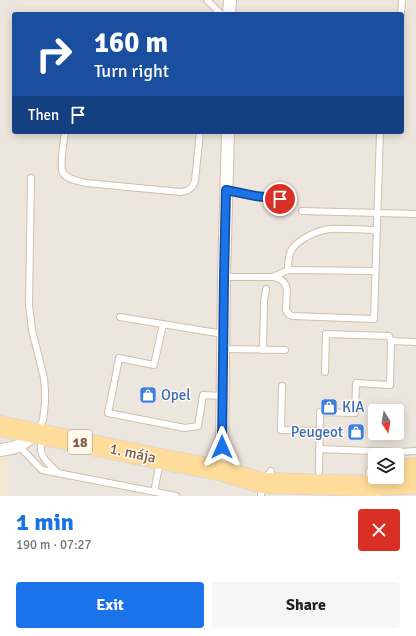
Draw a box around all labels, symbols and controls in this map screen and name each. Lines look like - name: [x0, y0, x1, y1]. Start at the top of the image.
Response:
- text: 160 m: [94, 26, 168, 60]
- icon: right: [28, 28, 80, 80]
- text: Turn right: [94, 60, 169, 82]
- icon: arrive: [67, 104, 89, 126]
- text: Then: [28, 106, 59, 124]
- pin: [263, 182, 297, 216]
- icon: arrive: [269, 188, 291, 210]
- shop icon: Opel: [138, 385, 158, 405]
- place label: Opel: [161, 386, 191, 404]
- shop icon: KIA: [319, 397, 339, 417]
- place label: KIA: [342, 398, 365, 416]
- north arrow: [368, 404, 404, 440]
- map controls: [368, 404, 404, 484]
- shop icon: Peugeot: [346, 422, 366, 442]
- place label: Peugeot: [291, 423, 343, 441]
- position arrow: [201, 426, 243, 468]
- road number: 18: [68, 430, 92, 454]
- street label: 1. mája: [108, 439, 158, 467]
- button: layers: [368, 448, 404, 484]
- text: 1 min: [16, 507, 74, 537]
- button: close: [358, 509, 400, 551]
- text: 190 m · 07:27: [16, 537, 92, 553]
- button: Exit: [16, 582, 204, 628]
- button: Share: [212, 582, 400, 628]

